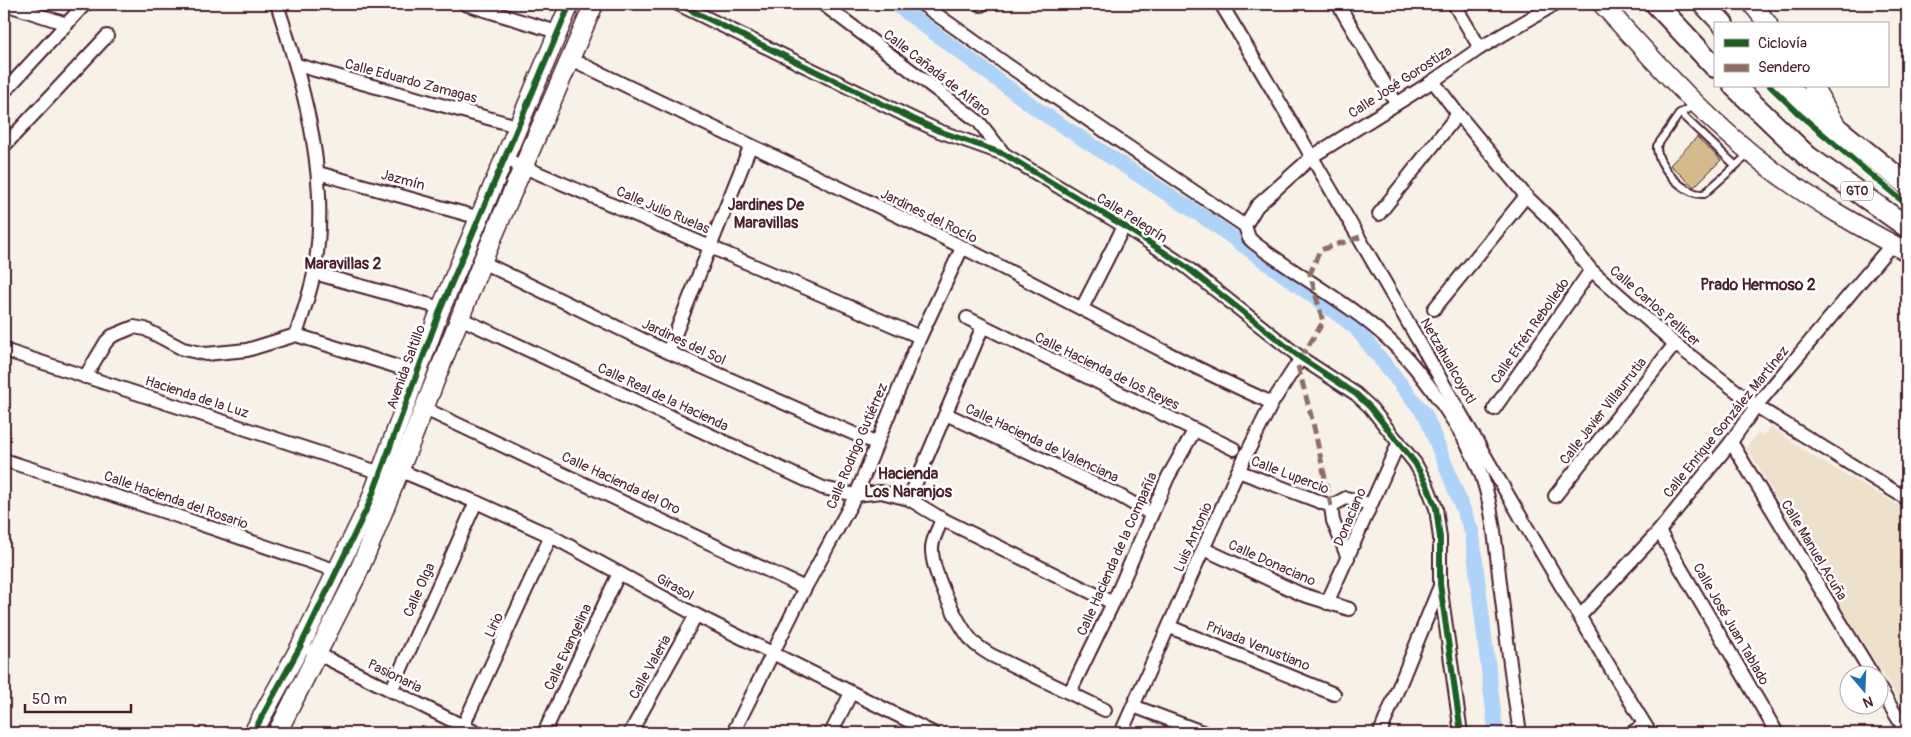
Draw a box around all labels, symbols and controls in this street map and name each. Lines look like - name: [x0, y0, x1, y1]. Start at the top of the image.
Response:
- legend: [1714, 22, 1888, 88]
- street label: Calle Cañadá de Alfaro: [880, 26, 994, 120]
- text: Ciclovía: [1758, 34, 1807, 53]
- street label: Calle José Gorostiza: [1345, 42, 1455, 122]
- street label: Calle Eduardo Zamagas: [343, 55, 480, 107]
- text: Sendero: [1758, 58, 1810, 77]
- street label: Jazmín: [379, 166, 427, 194]
- road number: GTO: [1841, 182, 1873, 200]
- street label: Calle Julio Ruelas: [614, 183, 713, 238]
- street label: Jardines del Rocío: [878, 185, 981, 247]
- street label: Calle Pelegrín: [1093, 189, 1171, 247]
- district label: Jardines De Maravillas: [728, 195, 805, 233]
- district label: Maravillas 2: [305, 254, 381, 274]
- street label: Calle Carlos Pellicer: [1606, 262, 1704, 350]
- street label: Calle Efrén Rebolledo: [1487, 274, 1573, 387]
- district label: Prado Hermoso 2: [1700, 275, 1816, 295]
- street label: Jardines del Sol: [639, 315, 729, 369]
- street label: Netzahualcoyotl: [1417, 315, 1479, 407]
- street label: Avenida Saltillo: [383, 322, 429, 411]
- street label: Calle Hacienda de los Reyes: [1032, 329, 1183, 414]
- street label: Calle Enrique González Martínez: [1660, 343, 1792, 501]
- street label: Calle Javier Villaurrutia: [1556, 354, 1650, 468]
- street label: Calle Real de la Hacienda: [595, 359, 731, 435]
- street label: Hacienda de la Luz: [143, 372, 251, 422]
- street label: Calle Rodrigo Gutiérrez: [823, 380, 891, 512]
- street label: Calle Hacienda de Valenciana: [962, 400, 1122, 486]
- street label: Calle Hacienda del Oro: [559, 448, 684, 518]
- street label: Calle Lupercio: [1249, 452, 1332, 498]
- district label: Hacienda Los Naranjos: [864, 464, 953, 502]
- street label: Calle Hacienda del Rosario: [102, 467, 251, 533]
- street label: Calle Hacienda de la Compañía: [1073, 470, 1161, 638]
- street label: Donaciano: [1330, 485, 1370, 549]
- street label: Calle Manuel Acuña: [1777, 497, 1851, 603]
- street label: Luis Antonio: [1170, 499, 1216, 575]
- street label: Calle Donaciano: [1226, 536, 1319, 590]
- street label: Calle Olga: [400, 560, 438, 620]
- street label: Calle José Juan Tablado: [1689, 560, 1773, 688]
- street label: Girasol: [653, 570, 697, 604]
- street label: Calle Evangelina: [541, 601, 595, 693]
- street label: Lirio: [481, 609, 507, 640]
- street label: Privada Venustiano: [1203, 617, 1313, 675]
- street label: Calle Valeria: [625, 632, 675, 702]
- street label: Pasionaria: [365, 656, 425, 696]
- north arrow: [1838, 664, 1888, 714]
- scale bar: [25, 682, 131, 714]
- text: 50 m: [32, 690, 67, 709]
- text: N: [1861, 692, 1875, 711]

